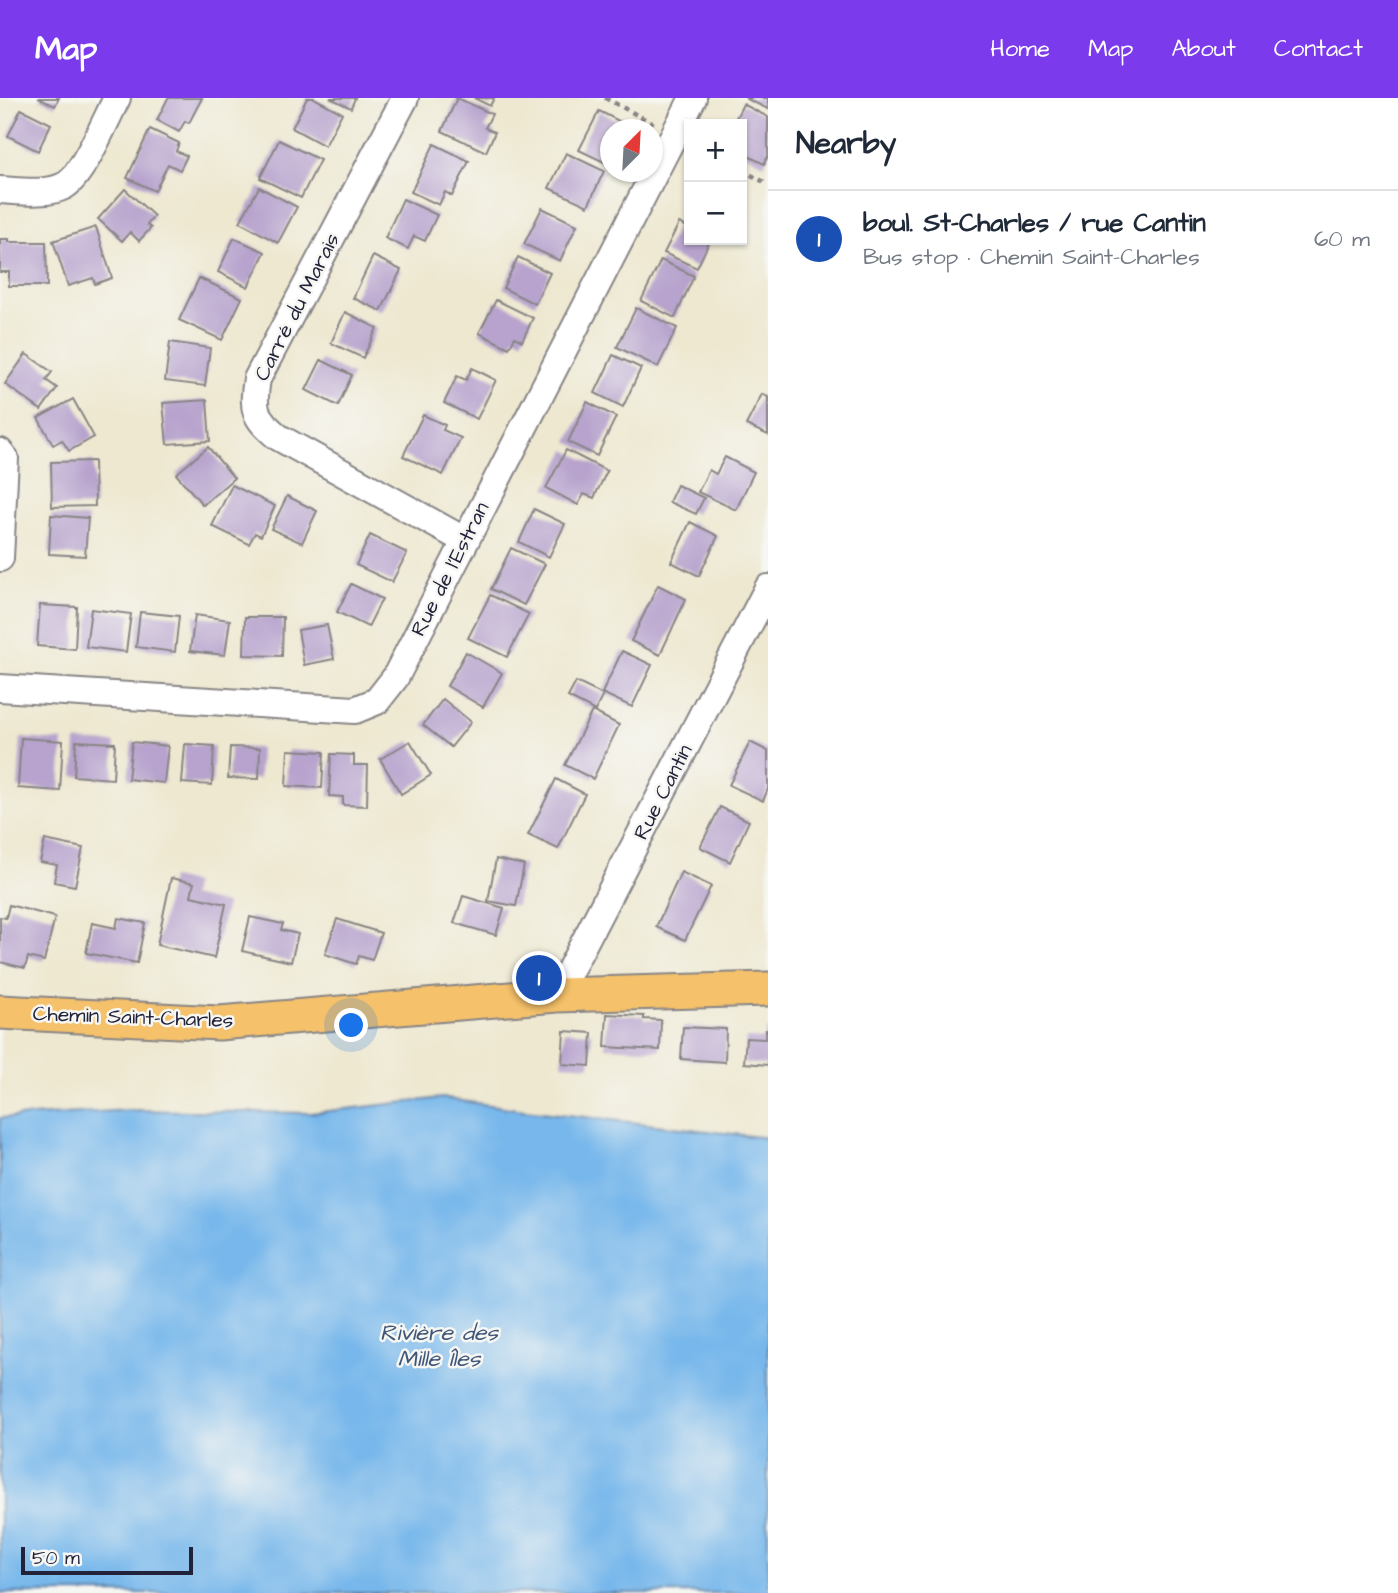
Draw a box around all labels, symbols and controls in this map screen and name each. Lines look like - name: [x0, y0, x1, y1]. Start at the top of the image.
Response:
- text: Map: [35, 26, 97, 72]
- text: Home: [990, 32, 1050, 66]
- text: Map: [1088, 32, 1133, 66]
- text: About: [1171, 32, 1236, 66]
- text: Contact: [1274, 32, 1363, 66]
- north arrow: [600, 119, 663, 182]
- map controls: [684, 119, 747, 245]
- button: +: [684, 119, 747, 182]
- text: Nearby: [796, 123, 896, 165]
- button: −: [684, 182, 747, 245]
- text: boul. St-Charles / rue Cantin: [863, 205, 1206, 241]
- text: 1: [818, 223, 820, 255]
- text: 60 m: [1314, 223, 1370, 255]
- street label: Carré du Marais: [247, 228, 347, 386]
- text: Bus stop · Chemin Saint-Charles: [863, 241, 1200, 273]
- street label: Rue de l'Estran: [404, 497, 496, 641]
- street label: Rue Cantin: [627, 739, 699, 845]
- pin: 1: [516, 952, 562, 1004]
- street label: Chemin Saint-Charles: [32, 999, 234, 1035]
- your location: [334, 1008, 368, 1042]
- water label: Rivière des Mille Îles: [380, 1317, 499, 1375]
- scale bar: [21, 1544, 192, 1576]
- text: 50 m: [32, 1545, 80, 1572]

